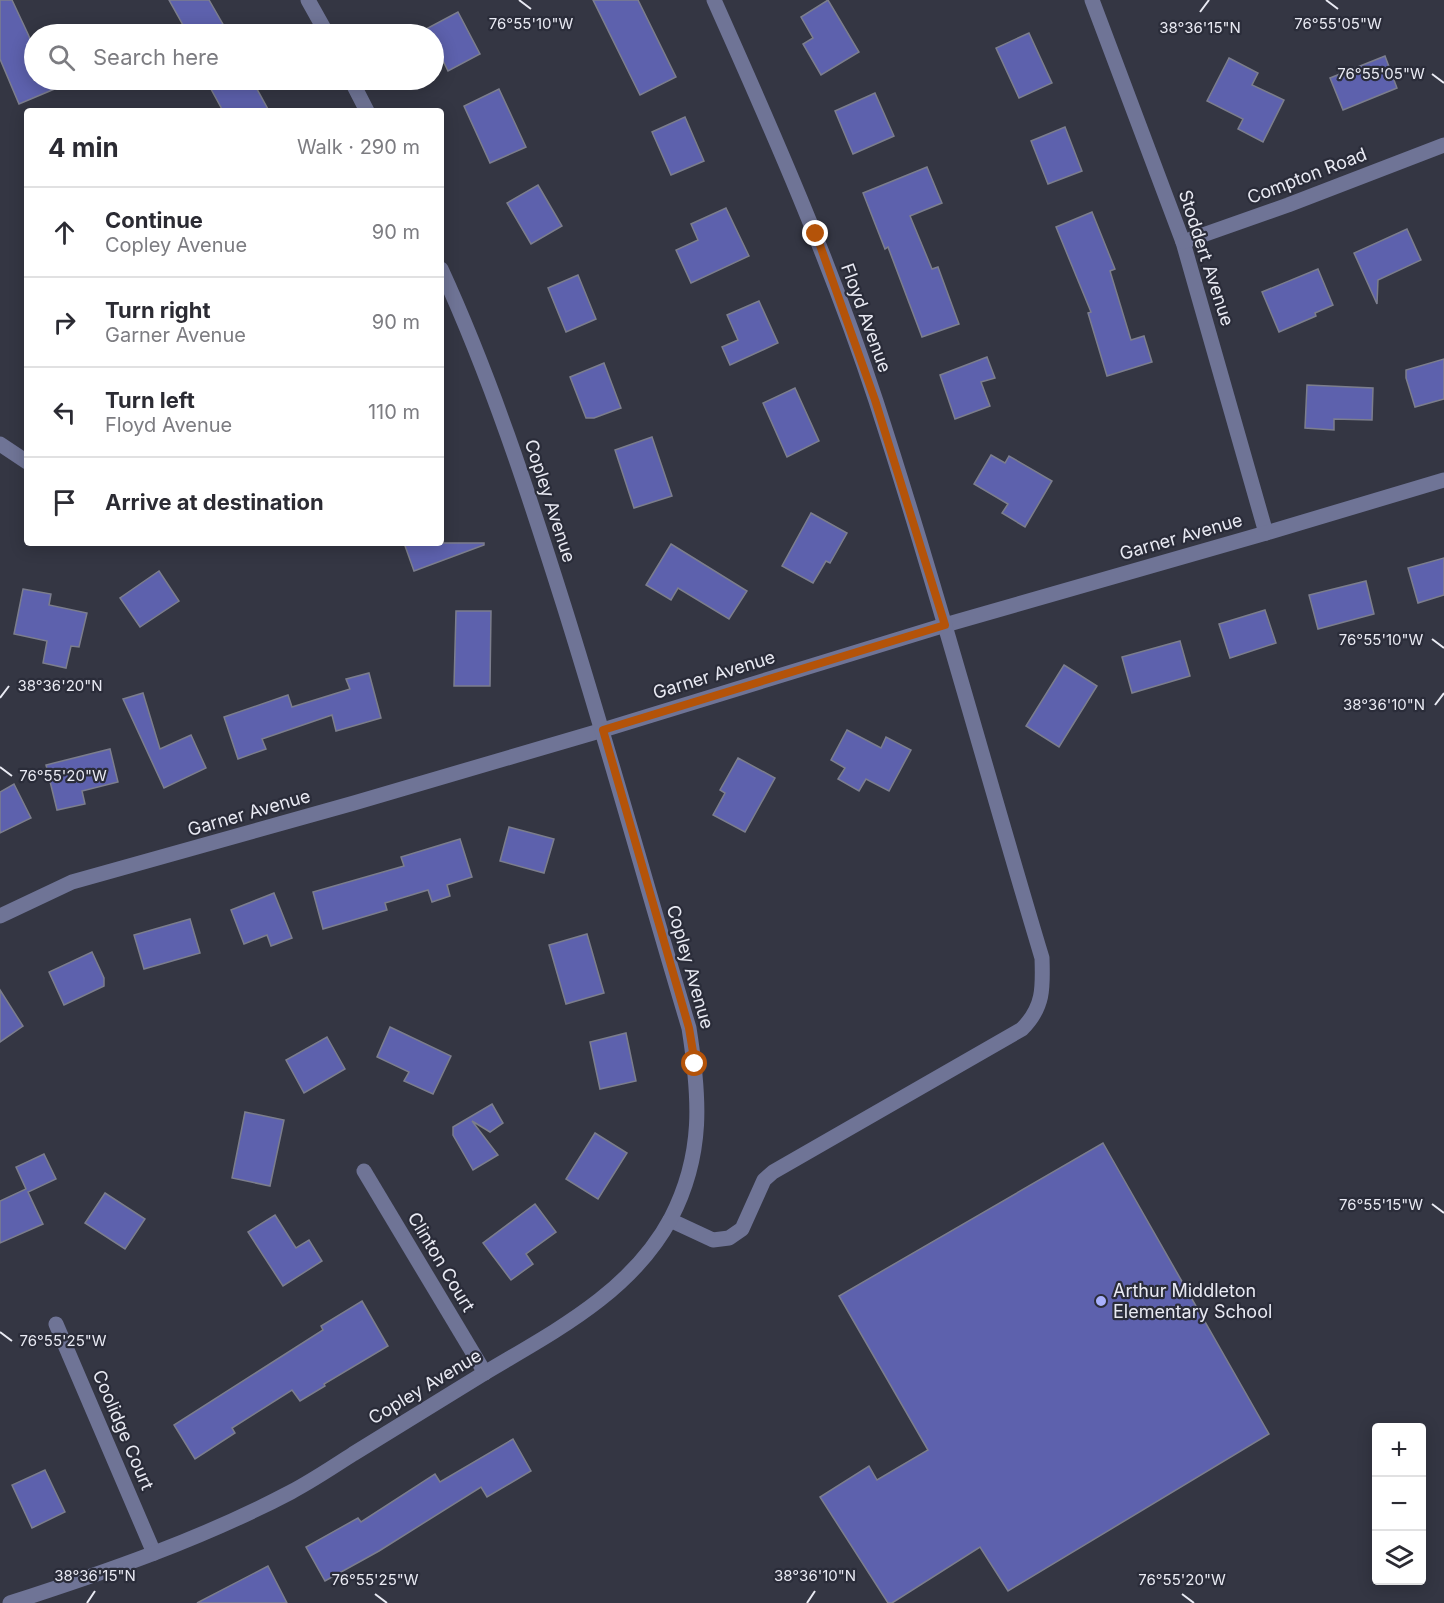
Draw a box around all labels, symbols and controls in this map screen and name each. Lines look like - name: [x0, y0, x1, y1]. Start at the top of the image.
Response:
- text: 76°55'10"W: [489, 14, 573, 33]
- text: 76°55'05"W: [1294, 14, 1382, 33]
- text: 38°36'15"N: [1159, 18, 1241, 37]
- search box: [24, 24, 444, 90]
- icon: search: [45, 41, 78, 74]
- text: Search here: [93, 44, 219, 70]
- text: 76°55'05"W: [1337, 64, 1425, 83]
- text: 4 min: [48, 132, 119, 163]
- text: Walk · 290 m: [297, 135, 420, 159]
- street label: Compton Road: [1244, 143, 1370, 208]
- street label: Stoddert Avenue: [1175, 187, 1238, 329]
- text: Continue: [105, 207, 203, 233]
- icon: ahead: [48, 216, 81, 249]
- text: 90 m: [372, 220, 420, 244]
- route end: [802, 220, 828, 246]
- text: Copley Avenue: [105, 233, 247, 257]
- street label: Floyd Avenue: [837, 260, 896, 375]
- text: Turn right: [105, 297, 211, 323]
- icon: right: [48, 306, 81, 339]
- text: 90 m: [372, 310, 420, 334]
- text: Garner Avenue: [105, 323, 246, 347]
- text: Turn left: [105, 387, 195, 413]
- icon: left: [48, 396, 81, 429]
- text: 110 m: [368, 400, 420, 424]
- text: Floyd Avenue: [105, 413, 232, 437]
- street label: Copley Avenue: [521, 437, 580, 565]
- icon: arrive: [48, 486, 81, 519]
- text: Arrive at destination: [105, 489, 324, 515]
- street label: Garner Avenue: [1117, 509, 1245, 564]
- text: 76°55'10"W: [1339, 630, 1423, 649]
- street label: Garner Avenue: [650, 646, 778, 703]
- text: 38°36'20"N: [17, 676, 103, 695]
- text: 38°36'10"N: [1343, 695, 1425, 714]
- text: 76°55'20"W: [19, 766, 107, 785]
- street label: Garner Avenue: [185, 785, 313, 840]
- street label: Copley Avenue: [663, 903, 718, 1031]
- route start: [681, 1050, 707, 1076]
- text: 76°55'15"W: [1339, 1195, 1423, 1214]
- street label: Clinton Court: [404, 1208, 479, 1315]
- place label: Arthur Middleton Elementary School: [1113, 1280, 1272, 1322]
- marker: Arthur Middleton Elementary School: [1094, 1294, 1108, 1308]
- text: 76°55'25"W: [19, 1331, 107, 1350]
- street label: Copley Avenue: [365, 1345, 485, 1429]
- street label: Coolidge Court: [89, 1367, 158, 1493]
- map controls: [1372, 1423, 1426, 1585]
- button: +: [1372, 1423, 1426, 1477]
- button: −: [1372, 1477, 1426, 1531]
- button: layers: [1372, 1531, 1426, 1585]
- text: 38°36'15"N: [54, 1566, 136, 1585]
- text: 38°36'10"N: [774, 1566, 856, 1585]
- text: 76°55'25"W: [331, 1570, 419, 1589]
- text: 76°55'20"W: [1138, 1570, 1226, 1589]

